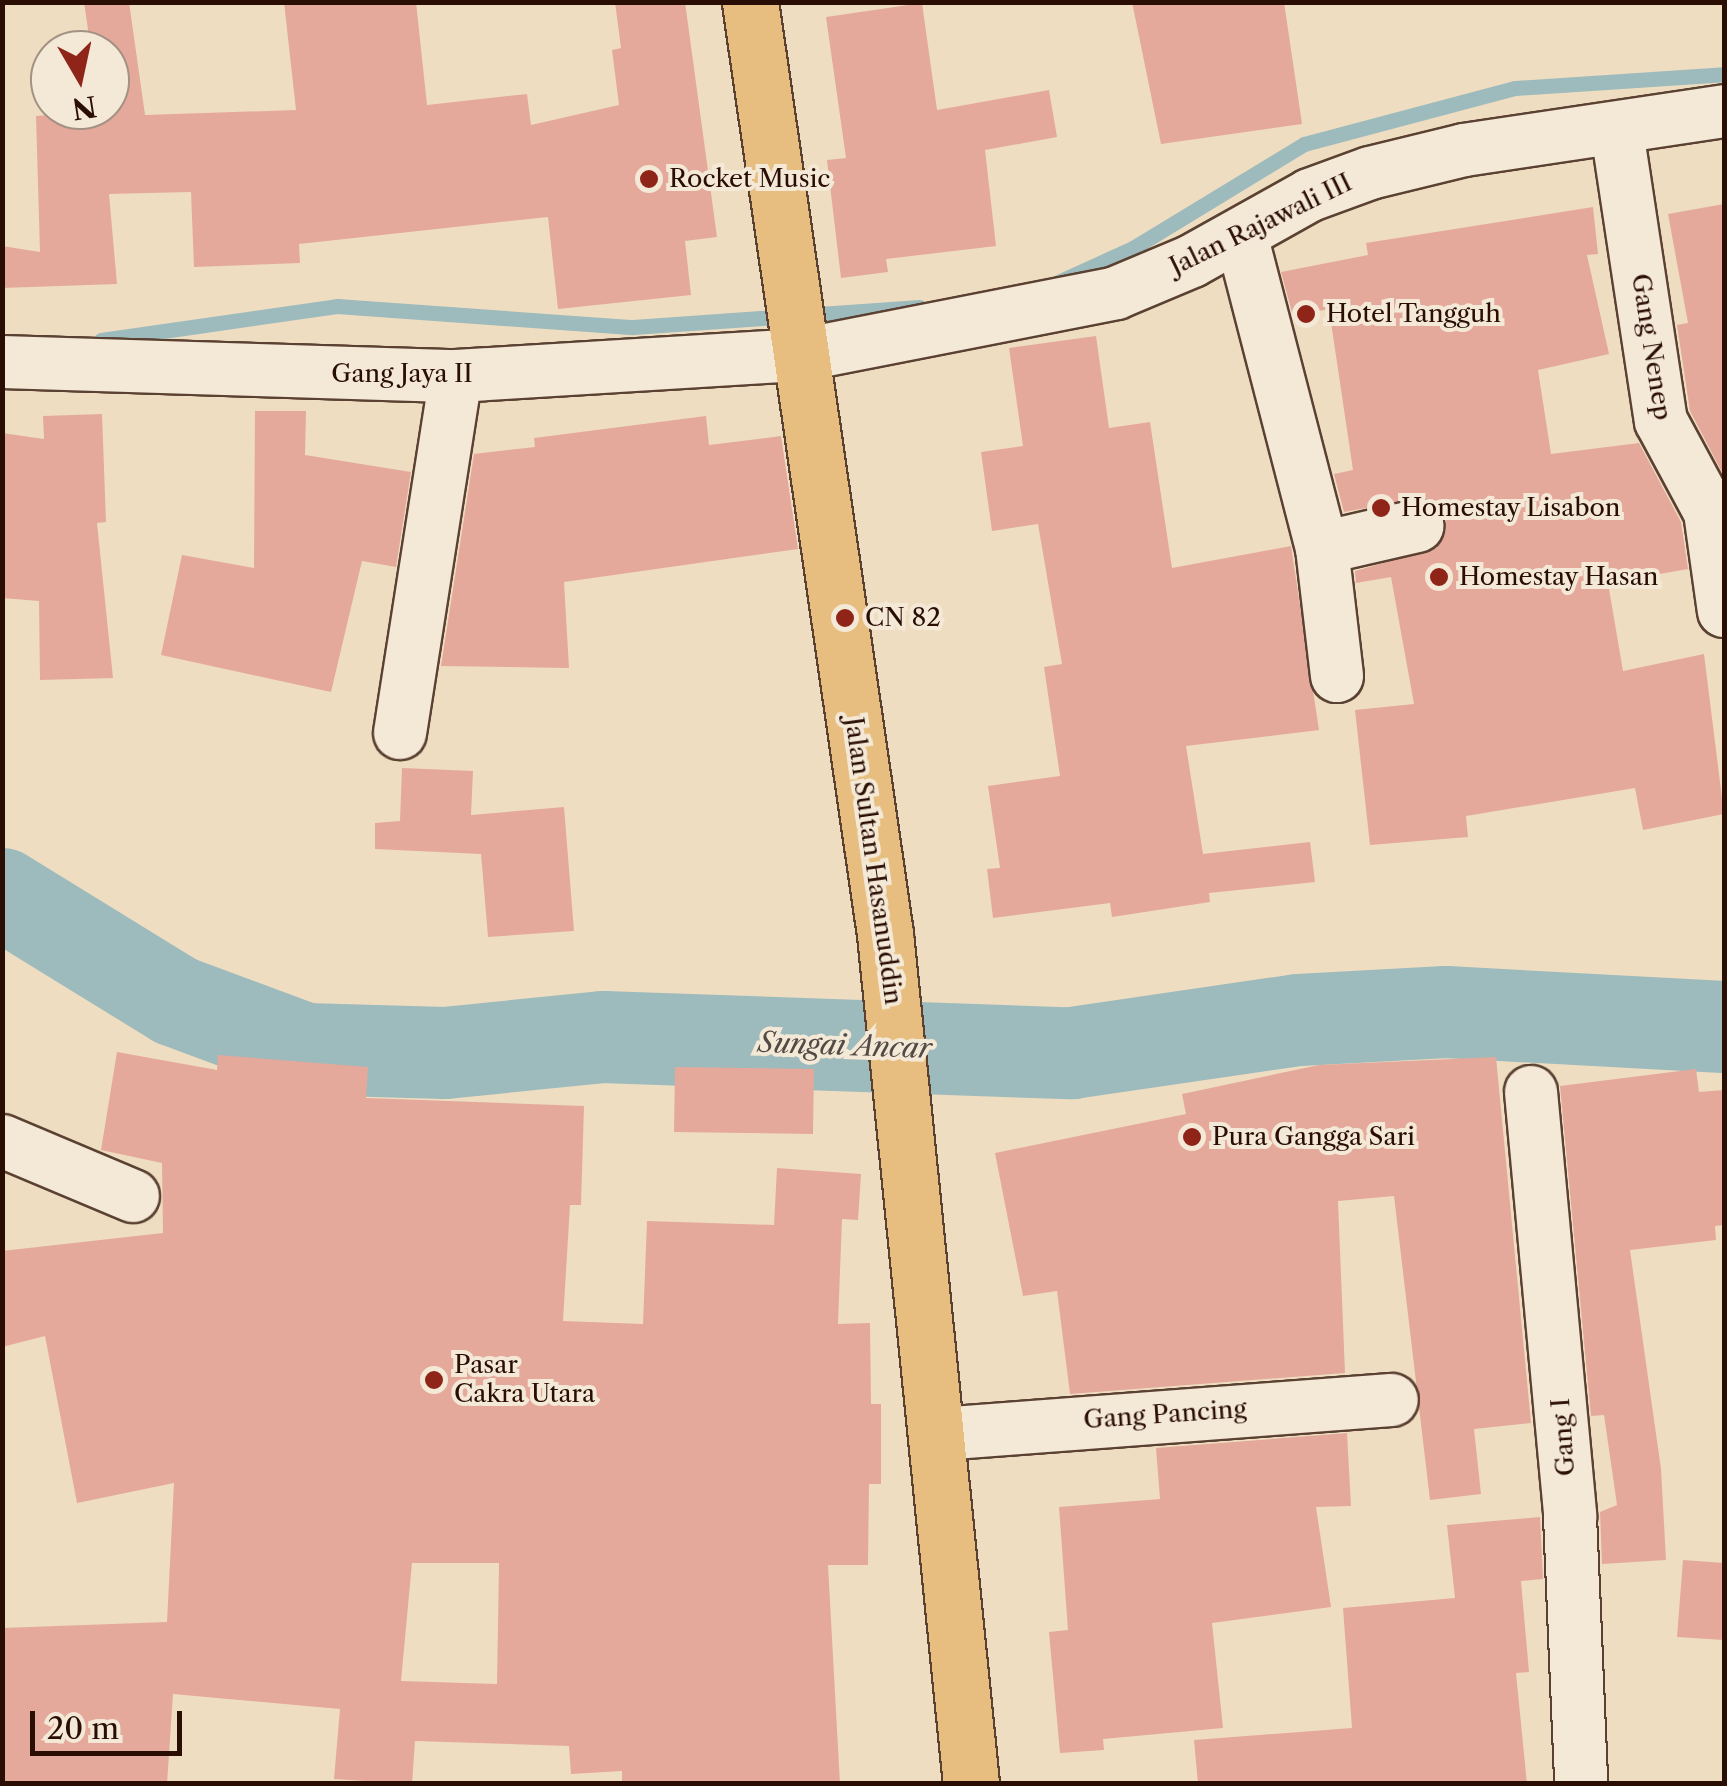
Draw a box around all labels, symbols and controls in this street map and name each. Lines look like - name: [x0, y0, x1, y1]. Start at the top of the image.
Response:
- north arrow: [30, 30, 130, 130]
- text: N: [70, 89, 99, 126]
- place label: Rocket Music: [669, 164, 830, 194]
- marker: Rocket Music: [638, 168, 660, 190]
- street label: Jalan Rajawali III: [1165, 168, 1357, 282]
- street label: Gang Nenep: [1625, 272, 1677, 422]
- place label: Hotel Tangguh: [1326, 299, 1502, 329]
- marker: Hotel Tangguh: [1295, 303, 1317, 325]
- street label: Gang Jaya II: [331, 359, 473, 389]
- place label: Homestay Lisabon: [1401, 493, 1621, 523]
- marker: Homestay Lisabon: [1370, 497, 1392, 519]
- place label: Homestay Hasan: [1459, 562, 1659, 592]
- marker: Homestay Hasan: [1428, 566, 1450, 588]
- place label: CN 82: [865, 603, 941, 633]
- marker: CN 82: [834, 607, 856, 629]
- street label: Jalan Sultan Hasanuddin: [838, 715, 908, 1007]
- water label: Sungai Ancar: [757, 1025, 933, 1065]
- place label: Pura Gangga Sari: [1212, 1122, 1415, 1152]
- marker: Pura Gangga Sari: [1181, 1126, 1203, 1148]
- place label: Pasar Cakra Utara: [454, 1351, 595, 1410]
- marker: Pasar Cakra Utara: [423, 1369, 445, 1391]
- street label: Gang Pancing: [1082, 1394, 1248, 1436]
- street label: Gang I: [1546, 1397, 1582, 1477]
- scale bar: [35, 1691, 188, 1753]
- text: 20 m: [47, 1710, 119, 1747]

